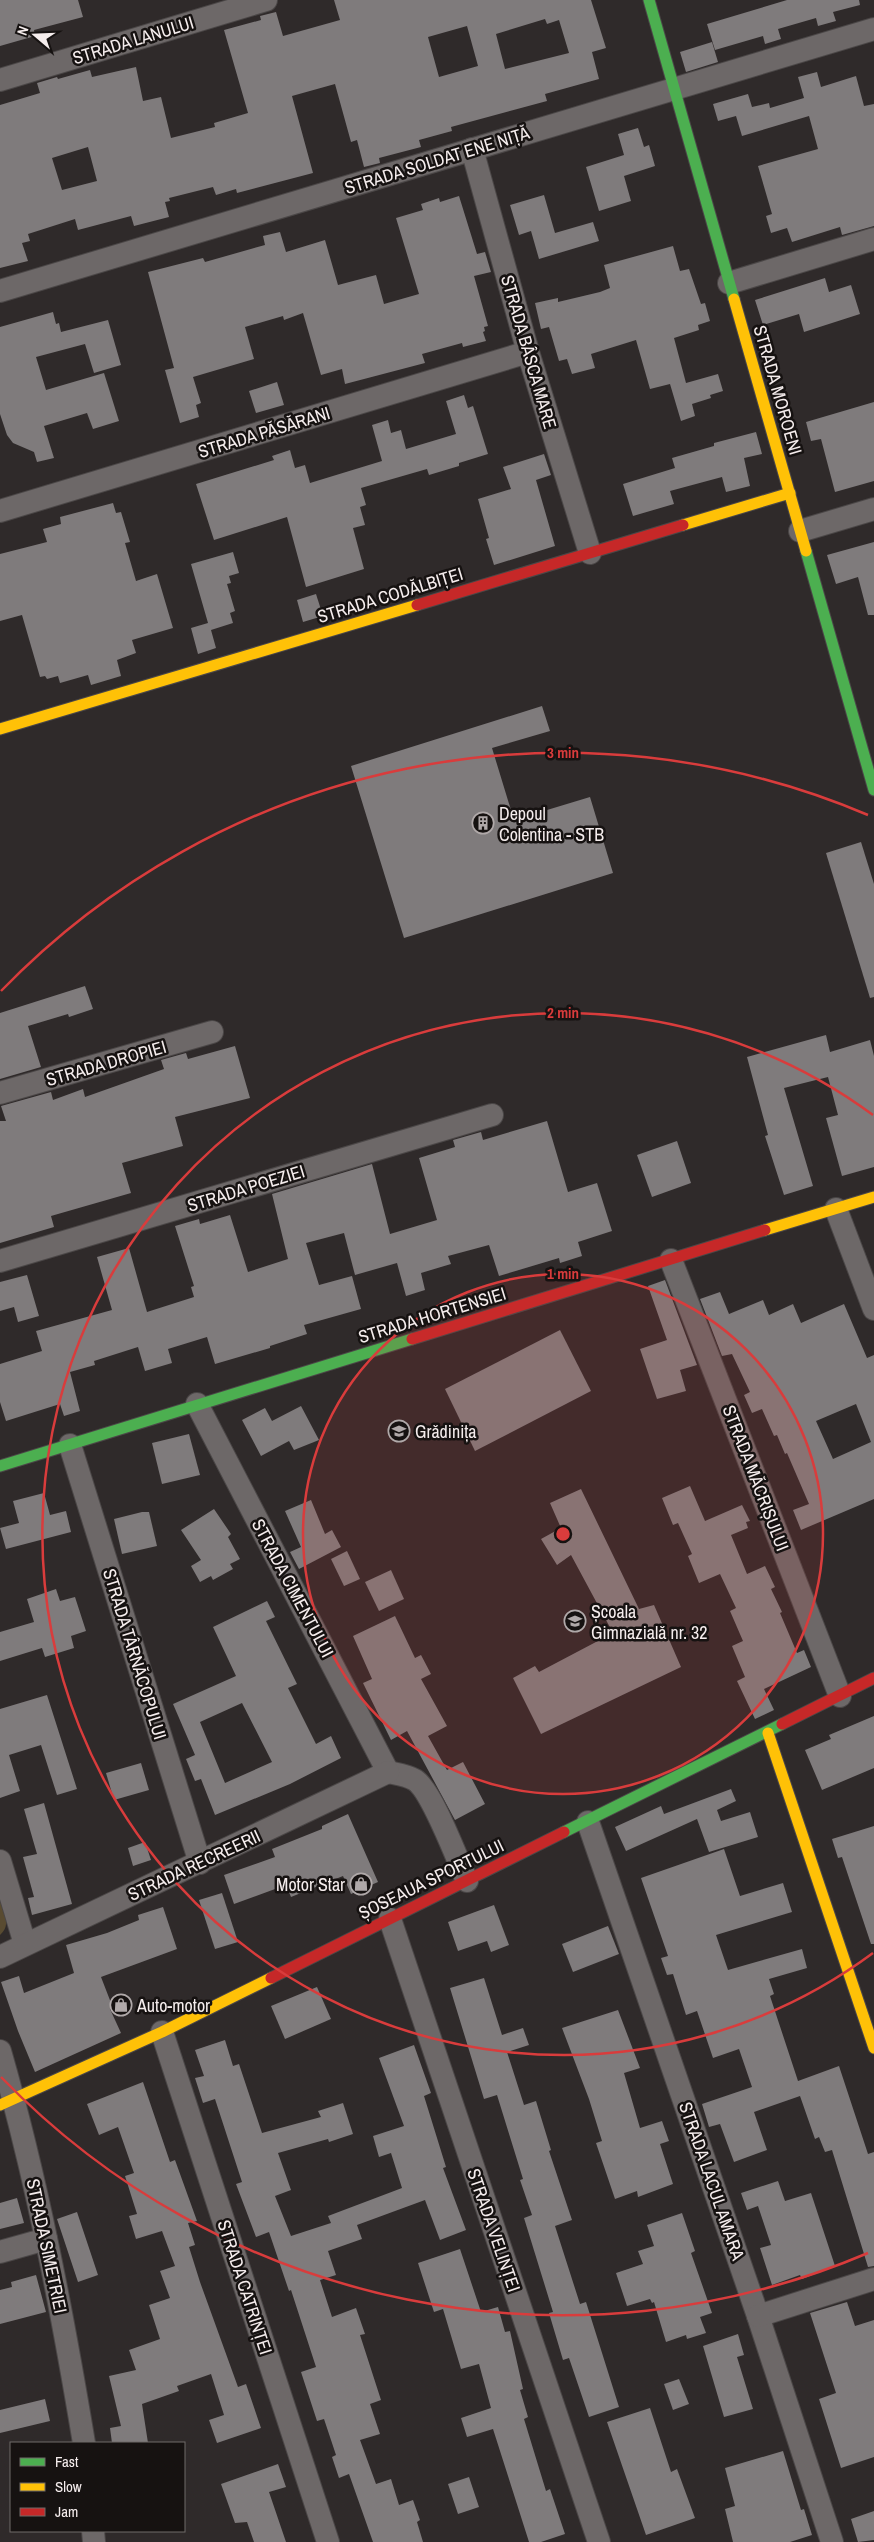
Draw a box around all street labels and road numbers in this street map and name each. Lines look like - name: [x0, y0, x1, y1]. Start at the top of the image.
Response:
- street label: STRADA LANULUI: [69, 10, 197, 70]
- street label: STRADA SOLDAT ENE NIȚĂ: [342, 120, 533, 200]
- street label: STRADA BÂSCA MARE: [495, 272, 563, 432]
- street label: STRADA MOROENI: [748, 322, 808, 458]
- street label: STRADA PĂSĂRANI: [195, 400, 333, 464]
- street label: STRADA CODĂLBIȚEI: [314, 561, 466, 629]
- street label: STRADA DROPIEI: [43, 1034, 169, 1092]
- street label: STRADA POEZIEI: [184, 1158, 308, 1218]
- street label: STRADA HORTENSIEI: [355, 1281, 509, 1349]
- street label: STRADA MĂCRIȘULUI: [717, 1402, 795, 1554]
- street label: STRADA CIMENTULUI: [246, 1514, 340, 1662]
- street label: STRADA TÂRNĂCOPULUI: [97, 1565, 173, 1743]
- street label: STRADA RECREERII: [124, 1823, 264, 1907]
- street label: ȘOSEAUA SPORTULUI: [354, 1833, 508, 1925]
- street label: STRADA LACUL AMARA: [673, 2098, 751, 2264]
- street label: STRADA VELINȚEI: [461, 2165, 527, 2295]
- street label: STRADA SIMETRIEI: [21, 2176, 73, 2316]
- street label: STRADA CATRINȚEI: [211, 2217, 279, 2357]

